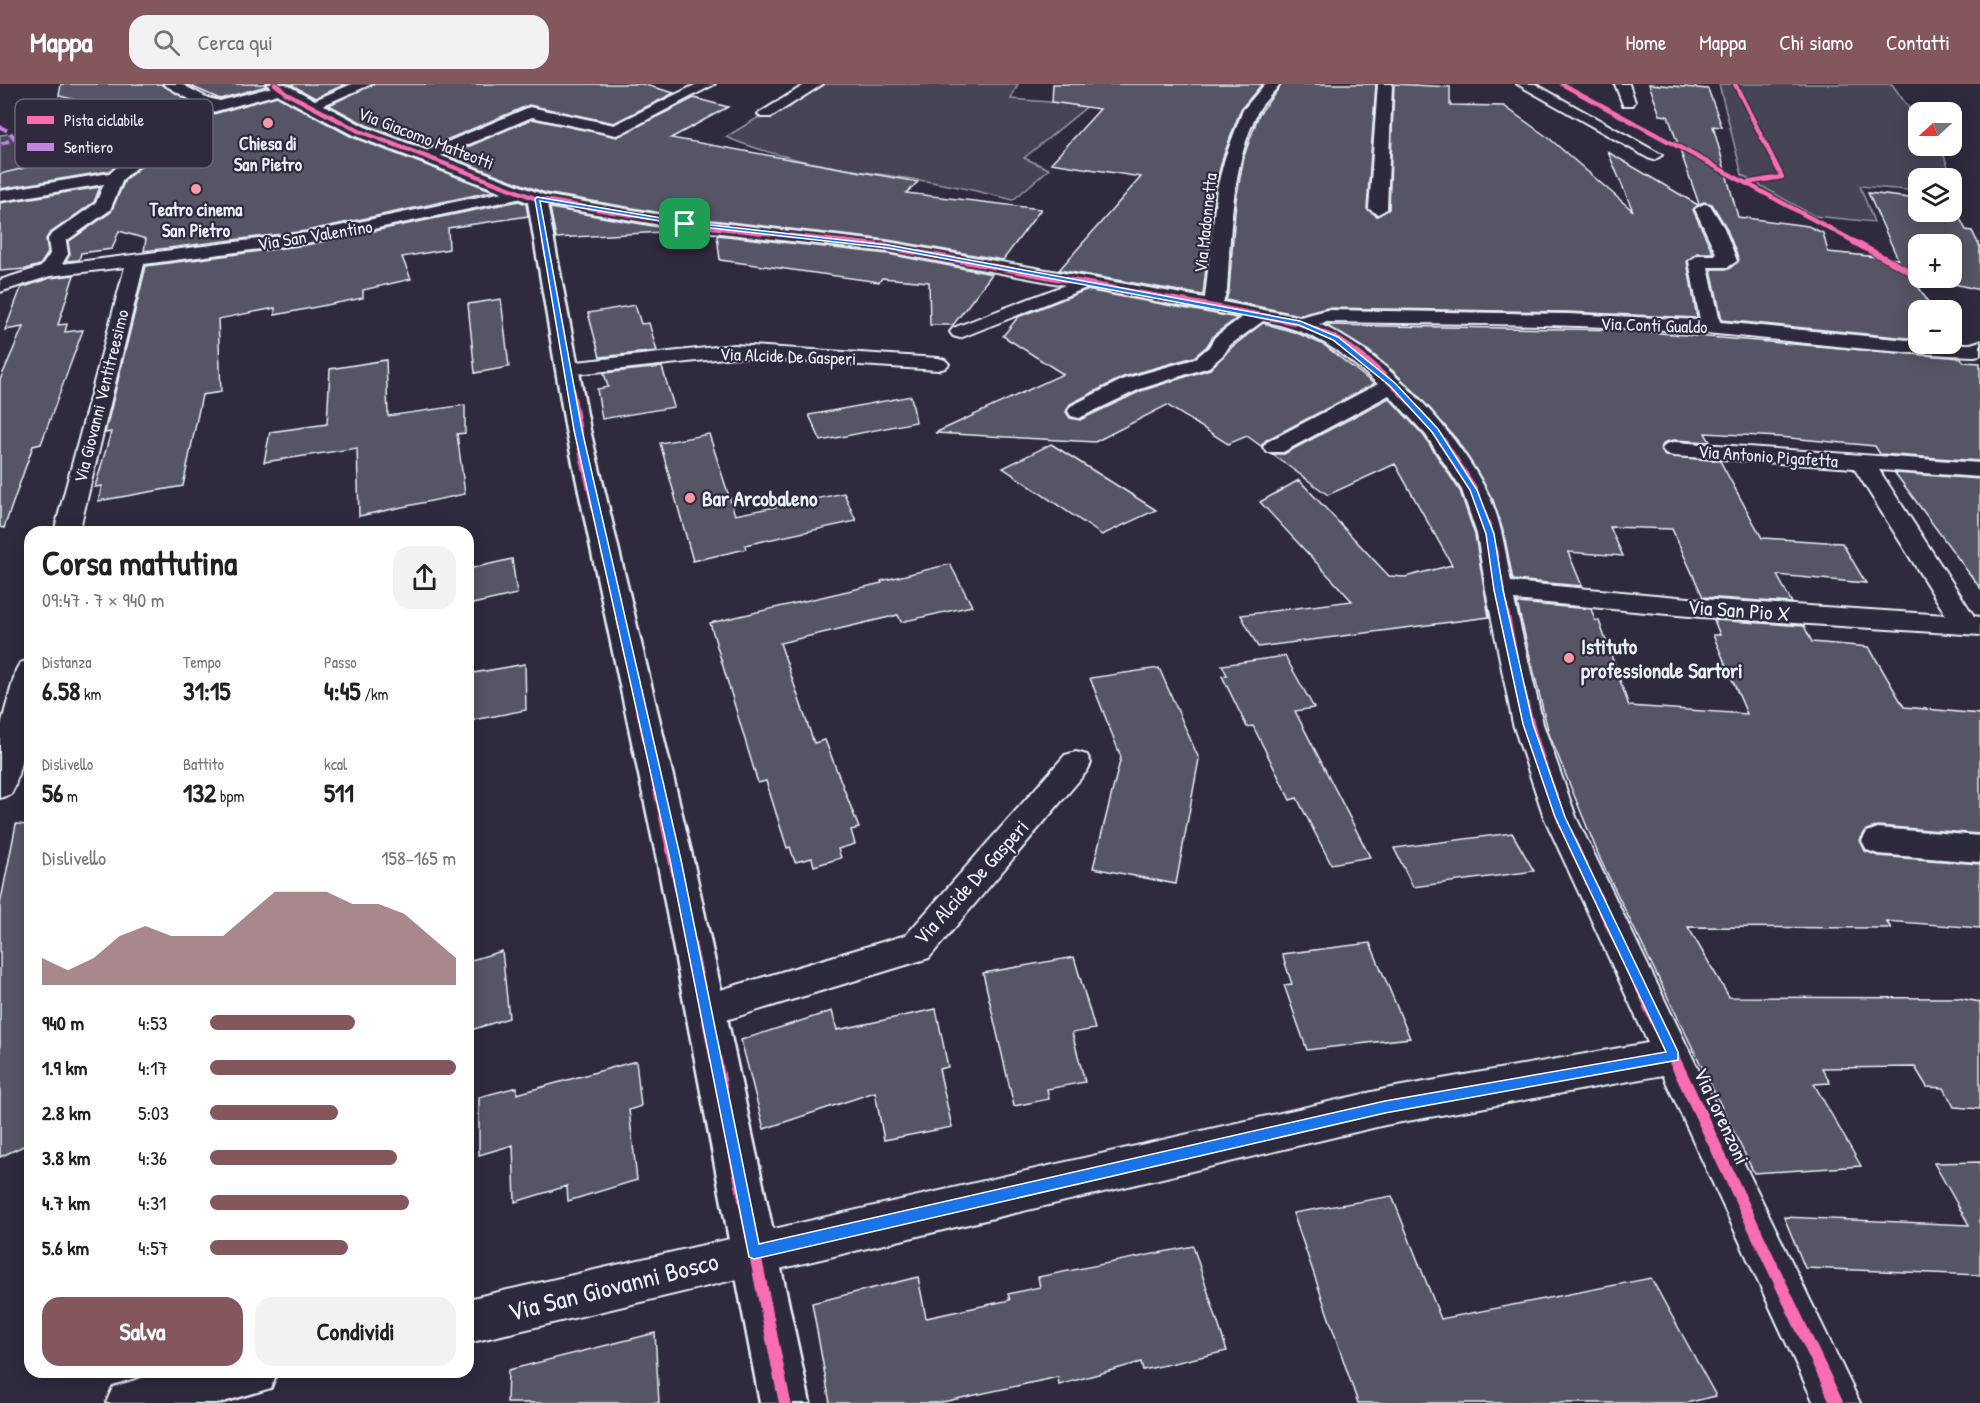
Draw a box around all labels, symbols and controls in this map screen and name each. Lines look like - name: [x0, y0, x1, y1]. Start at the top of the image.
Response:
- search box: [129, 15, 549, 69]
- text: Mappa: [30, 23, 93, 61]
- icon: search: [150, 26, 183, 59]
- text: Cerca qui: [198, 27, 273, 57]
- text: Home: [1625, 28, 1666, 57]
- text: Mappa: [1699, 28, 1746, 57]
- text: Chi siamo: [1779, 28, 1853, 57]
- text: Contatti: [1886, 28, 1950, 57]
- legend: [15, 99, 213, 168]
- street label: Via Giacomo Matteotti: [354, 101, 498, 175]
- north arrow: [1908, 102, 1962, 156]
- map controls: [1908, 102, 1962, 354]
- text: Pista ciclabile: [64, 109, 145, 131]
- marker: Chiesa di San Pietro: [261, 116, 275, 130]
- place label: Chiesa di San Pietro: [234, 131, 303, 177]
- text: Sentiero: [64, 136, 114, 158]
- button: layers: [1908, 168, 1962, 222]
- street label: Via Madonnetta: [1187, 172, 1223, 274]
- marker: Teatro cinema San Pietro: [189, 182, 203, 196]
- place label: Teatro cinema San Pietro: [149, 197, 243, 243]
- pin: [659, 198, 710, 249]
- icon: arrive: [668, 207, 701, 240]
- street label: Via San Valentino: [256, 214, 374, 256]
- button: +: [1908, 234, 1962, 288]
- button: −: [1908, 300, 1962, 354]
- street label: Via Giovanni Ventitreesimo: [67, 307, 135, 485]
- street label: Via Conti Gualdo: [1600, 311, 1708, 339]
- street label: Via Alcide De Gasperi: [719, 341, 857, 371]
- street label: Via Antonio Pigafetta: [1697, 439, 1839, 473]
- place label: Bar Arcobaleno: [702, 484, 818, 513]
- marker: Bar Arcobaleno: [683, 491, 697, 505]
- text: Corsa mattutina: [42, 541, 237, 585]
- button: share: [393, 546, 456, 609]
- text: 09:47 · 7 × 940 m: [42, 586, 164, 613]
- street label: Via San Pio X: [1687, 592, 1792, 628]
- place label: Istituto professionale Sartori: [1581, 632, 1743, 686]
- text: Distanza: [42, 651, 91, 673]
- text: Tempo: [183, 651, 221, 673]
- text: Passo: [324, 651, 357, 673]
- marker: Istituto professionale Sartori: [1562, 651, 1576, 665]
- text: 6.58: [42, 673, 80, 708]
- text: 31:15: [183, 673, 231, 708]
- text: 4:45: [324, 673, 361, 708]
- text: km: [80, 683, 101, 705]
- text: /km: [361, 683, 389, 705]
- text: Dislivello: [42, 753, 93, 775]
- text: Battito: [183, 753, 224, 775]
- text: kcal: [324, 753, 347, 775]
- text: 56: [42, 775, 63, 810]
- text: 132: [183, 775, 216, 810]
- text: 511: [324, 775, 354, 810]
- text: m: [63, 785, 78, 807]
- text: bpm: [216, 785, 244, 807]
- street label: Via Alcide De Gasperi: [907, 813, 1035, 951]
- text: Dislivello: [42, 844, 106, 871]
- text: 158–165 m: [381, 844, 456, 871]
- text: 940 m: [42, 1009, 84, 1036]
- text: 4:53: [138, 1009, 168, 1036]
- text: 1.9 km: [42, 1054, 87, 1081]
- text: 4:17: [138, 1054, 167, 1081]
- street label: Via Lorenzoni: [1687, 1063, 1757, 1169]
- text: 2.8 km: [42, 1099, 91, 1126]
- text: 5:03: [138, 1099, 169, 1126]
- text: 3.8 km: [42, 1144, 90, 1171]
- text: 4:36: [138, 1144, 167, 1171]
- text: 4.7 km: [42, 1189, 90, 1216]
- text: 4:31: [138, 1189, 166, 1216]
- text: 5.6 km: [42, 1234, 89, 1261]
- text: 4:57: [138, 1234, 169, 1261]
- street label: Via San Giovanni Bosco: [504, 1243, 722, 1329]
- button: Salva: [42, 1297, 243, 1366]
- button: Condividi: [255, 1297, 456, 1366]

